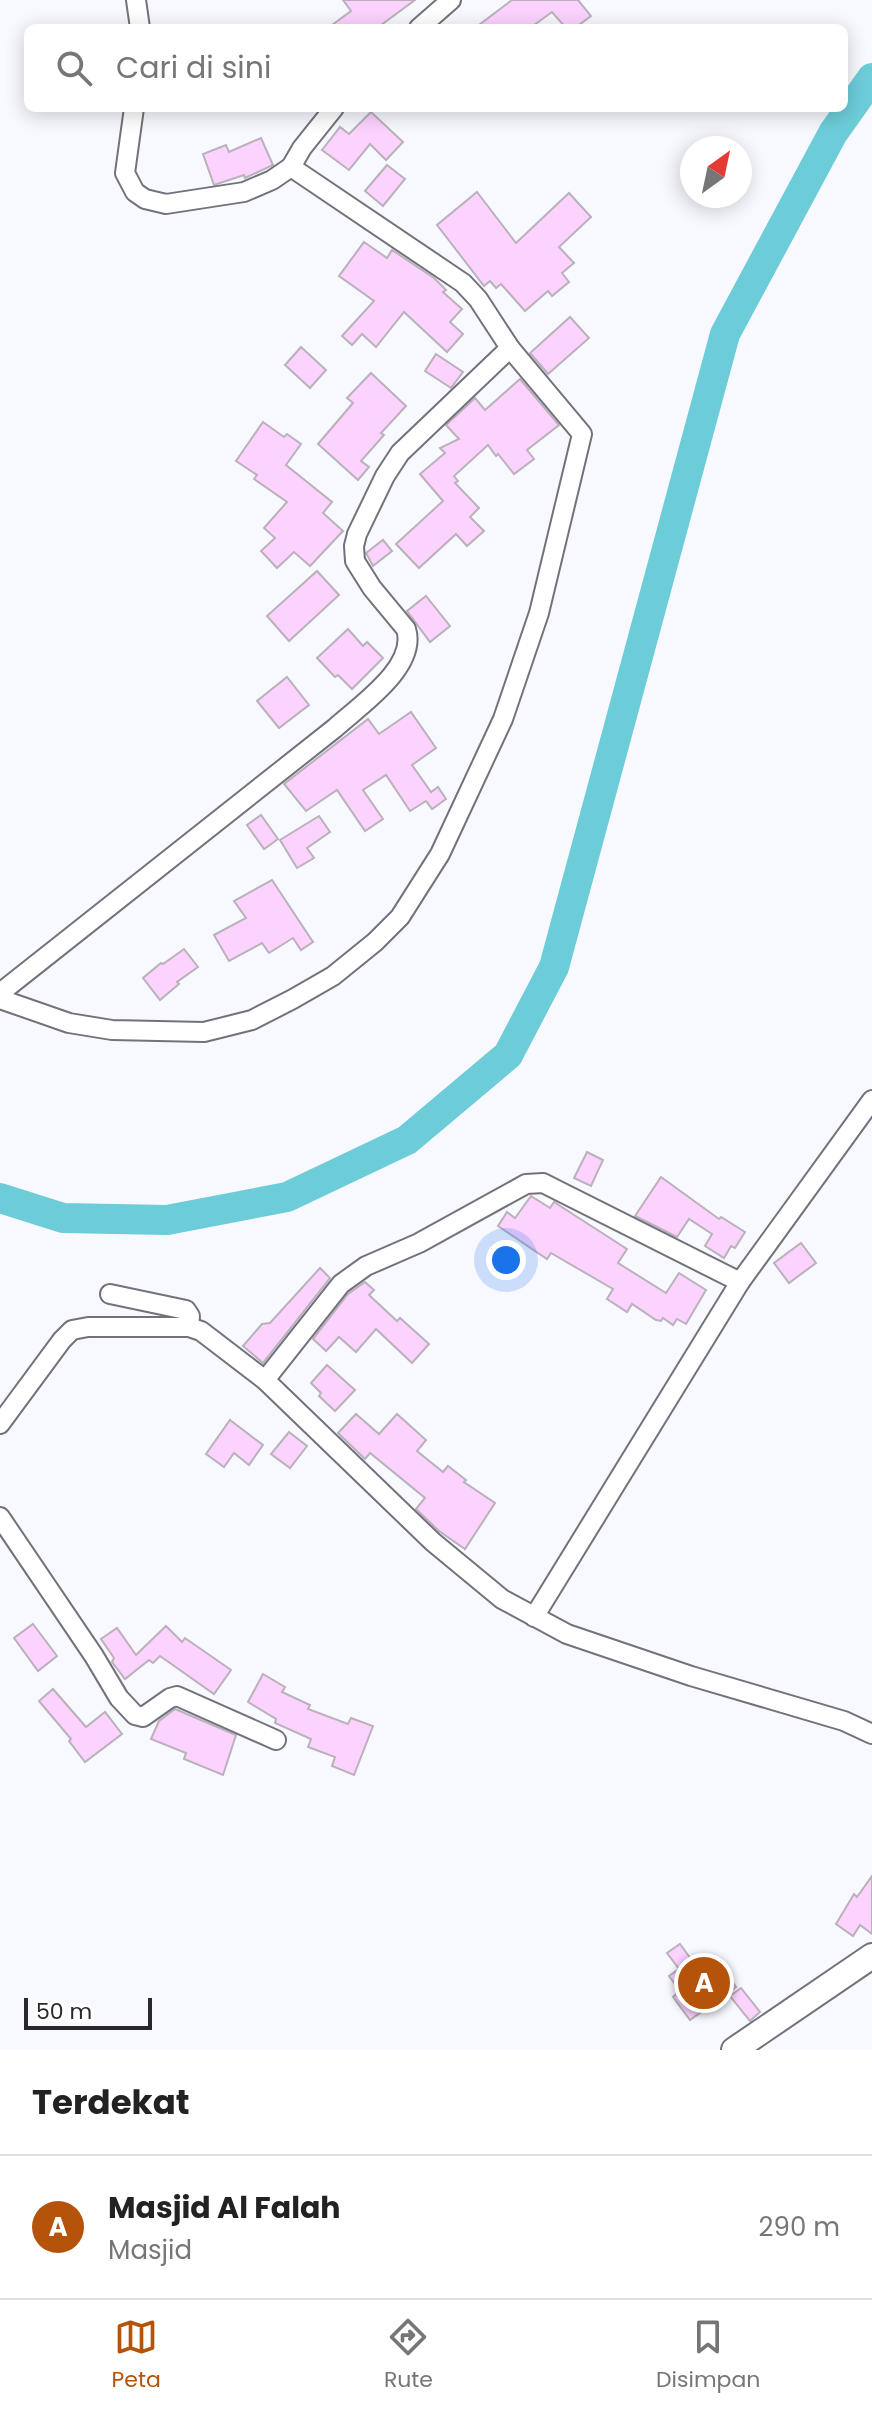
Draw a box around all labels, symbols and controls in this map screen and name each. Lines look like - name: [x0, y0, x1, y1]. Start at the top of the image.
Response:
- search box: [24, 24, 848, 112]
- icon: search: [52, 46, 96, 90]
- text: Cari di sini: [116, 46, 271, 89]
- north arrow: [680, 136, 752, 208]
- your location: [486, 1240, 526, 1280]
- pin: A: [678, 1953, 730, 2013]
- scale bar: [24, 1994, 152, 2030]
- text: 50 m: [36, 1996, 92, 2027]
- text: Terdekat: [32, 2078, 190, 2126]
- text: Masjid Al Falah: [108, 2186, 341, 2229]
- text: A: [48, 2209, 68, 2245]
- text: 290 m: [759, 2209, 840, 2245]
- text: Masjid: [108, 2232, 192, 2268]
- tab: Peta: [112, 2315, 161, 2396]
- tab: Rute: [384, 2315, 433, 2396]
- tab: Disimpan: [656, 2315, 760, 2396]

